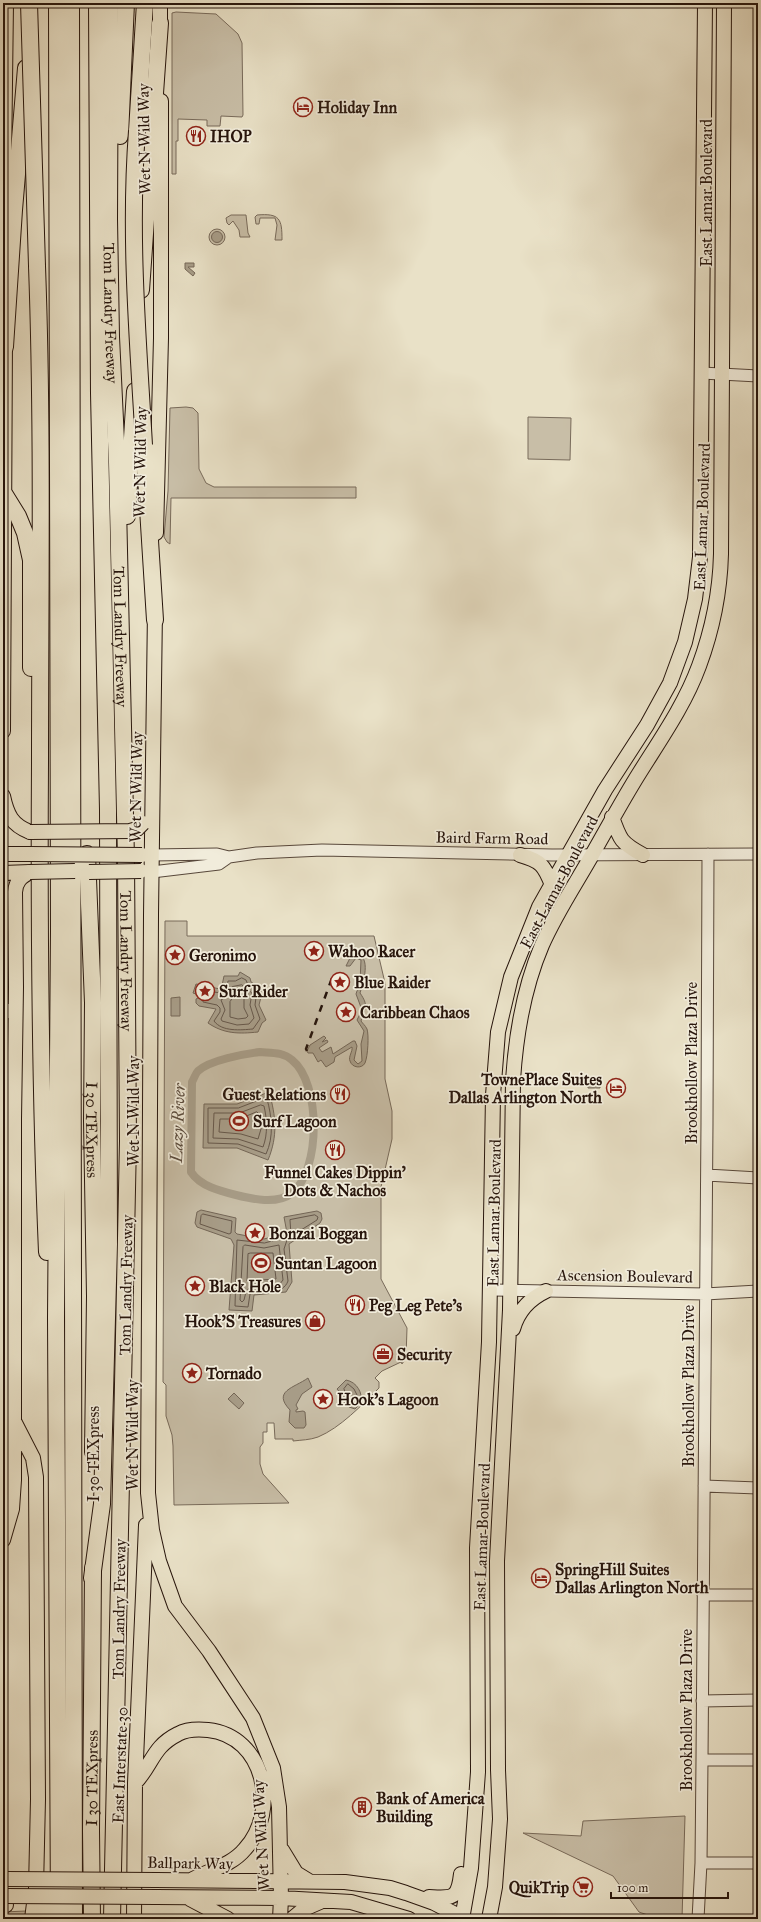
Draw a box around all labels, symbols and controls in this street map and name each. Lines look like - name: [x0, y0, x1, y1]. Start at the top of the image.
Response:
- street label: Wet N Wild Way: [134, 83, 154, 195]
- hotel icon: Holiday Inn: [292, 96, 314, 118]
- place label: Holiday Inn: [317, 98, 397, 118]
- street label: East Lamar Boulevard: [697, 119, 716, 267]
- restaurant icon: IHOP: [185, 125, 207, 147]
- place label: IHOP: [210, 127, 253, 146]
- street label: Tom Landry Freeway: [100, 242, 123, 384]
- street label: Wet N Wild Way: [130, 406, 150, 518]
- street label: East Lamar Boulevard: [690, 443, 714, 591]
- street label: Tom Landry Freeway: [110, 566, 132, 708]
- street label: Wet N Wild Way: [126, 731, 146, 843]
- street label: East Lamar Boulevard: [516, 812, 602, 952]
- street label: Baird Farm Road: [435, 828, 549, 848]
- street label: Tom Landry Freeway: [117, 890, 137, 1032]
- place icon: Wahoo Racer: [303, 940, 325, 962]
- place label: Wahoo Racer: [328, 942, 416, 961]
- place icon: Geronimo: [164, 944, 186, 966]
- place label: Geronimo: [189, 946, 256, 965]
- place icon: Blue Raider: [329, 971, 351, 993]
- place label: Blue Raider: [354, 973, 432, 992]
- place icon: Surf Rider: [194, 980, 216, 1002]
- street label: Brookhollow Plaza Drive: [682, 981, 701, 1144]
- place label: Surf Rider: [219, 982, 289, 1001]
- place icon: Caribbean Chaos: [335, 1001, 357, 1023]
- place label: Caribbean Chaos: [360, 1003, 470, 1022]
- street label: Wet N Wild Way: [124, 1055, 143, 1167]
- place label: TownePlace Suites Dallas Arlington North: [448, 1070, 602, 1108]
- hotel icon: TownePlace Suites Dallas Arlington North: [605, 1077, 627, 1099]
- street label: I 30 TEXpress: [82, 1082, 102, 1178]
- water label: Lazy River: [166, 1082, 190, 1164]
- restaurant icon: Guest Relations: [329, 1083, 351, 1105]
- place label: Guest Relations: [223, 1085, 326, 1104]
- sports icon: Surf Lagoon: [228, 1110, 250, 1132]
- place label: Surf Lagoon: [253, 1112, 337, 1132]
- restaurant icon: Funnel Cakes Dippin' Dots & Nachos: [324, 1139, 346, 1161]
- street label: East Lamar Boulevard: [483, 1139, 505, 1287]
- place label: Funnel Cakes Dippin' Dots & Nachos: [264, 1163, 406, 1200]
- street label: Tom Landry Freeway: [115, 1214, 137, 1355]
- place icon: Bonzai Boggan: [244, 1222, 266, 1244]
- place label: Bonzai Boggan: [269, 1224, 368, 1244]
- sports icon: Suntan Lagoon: [250, 1252, 272, 1274]
- place label: Suntan Lagoon: [275, 1254, 377, 1274]
- street label: Ascension Boulevard: [556, 1265, 693, 1287]
- place icon: Black Hole: [184, 1275, 206, 1297]
- place label: Black Hole: [209, 1277, 281, 1296]
- restaurant icon: Peg Leg Pete's: [344, 1294, 366, 1316]
- place label: Peg Leg Pete's: [369, 1296, 462, 1316]
- street label: Brookhollow Plaza Drive: [679, 1304, 698, 1467]
- shop icon: Hook'S Treasures: [304, 1310, 326, 1332]
- place label: Hook'S Treasures: [184, 1312, 301, 1331]
- office icon: Security: [372, 1343, 394, 1365]
- place label: Security: [397, 1345, 453, 1365]
- place icon: Tornado: [181, 1362, 203, 1384]
- place label: Tornado: [205, 1364, 261, 1383]
- street label: Wet N Wild Way: [123, 1379, 142, 1491]
- place icon: Hook's Lagoon: [312, 1388, 334, 1410]
- place label: Hook's Lagoon: [337, 1390, 439, 1410]
- street label: I 30 TEXpress: [84, 1406, 103, 1502]
- street label: East Lamar Boulevard: [470, 1463, 494, 1611]
- street label: Tom Landry Freeway: [108, 1538, 130, 1679]
- place label: SpringHill Suites Dallas Arlington North: [555, 1560, 709, 1598]
- hotel icon: SpringHill Suites Dallas Arlington North: [530, 1567, 552, 1589]
- street label: Brookhollow Plaza Drive: [677, 1628, 696, 1791]
- street label: East Interstate 30: [108, 1706, 132, 1824]
- street label: I 30 TEXpress: [82, 1730, 101, 1826]
- street label: Wet N Wild Way: [249, 1779, 273, 1891]
- place label: Bank of America Building: [376, 1789, 486, 1827]
- building icon: Bank of America Building: [351, 1796, 373, 1818]
- street label: Ballpark Way: [147, 1853, 234, 1873]
- scale bar: [611, 1874, 728, 1900]
- supermarket icon: QuikTrip: [572, 1876, 594, 1898]
- place label: QuikTrip: [509, 1878, 569, 1898]
- text: 100 m: [617, 1881, 648, 1895]

